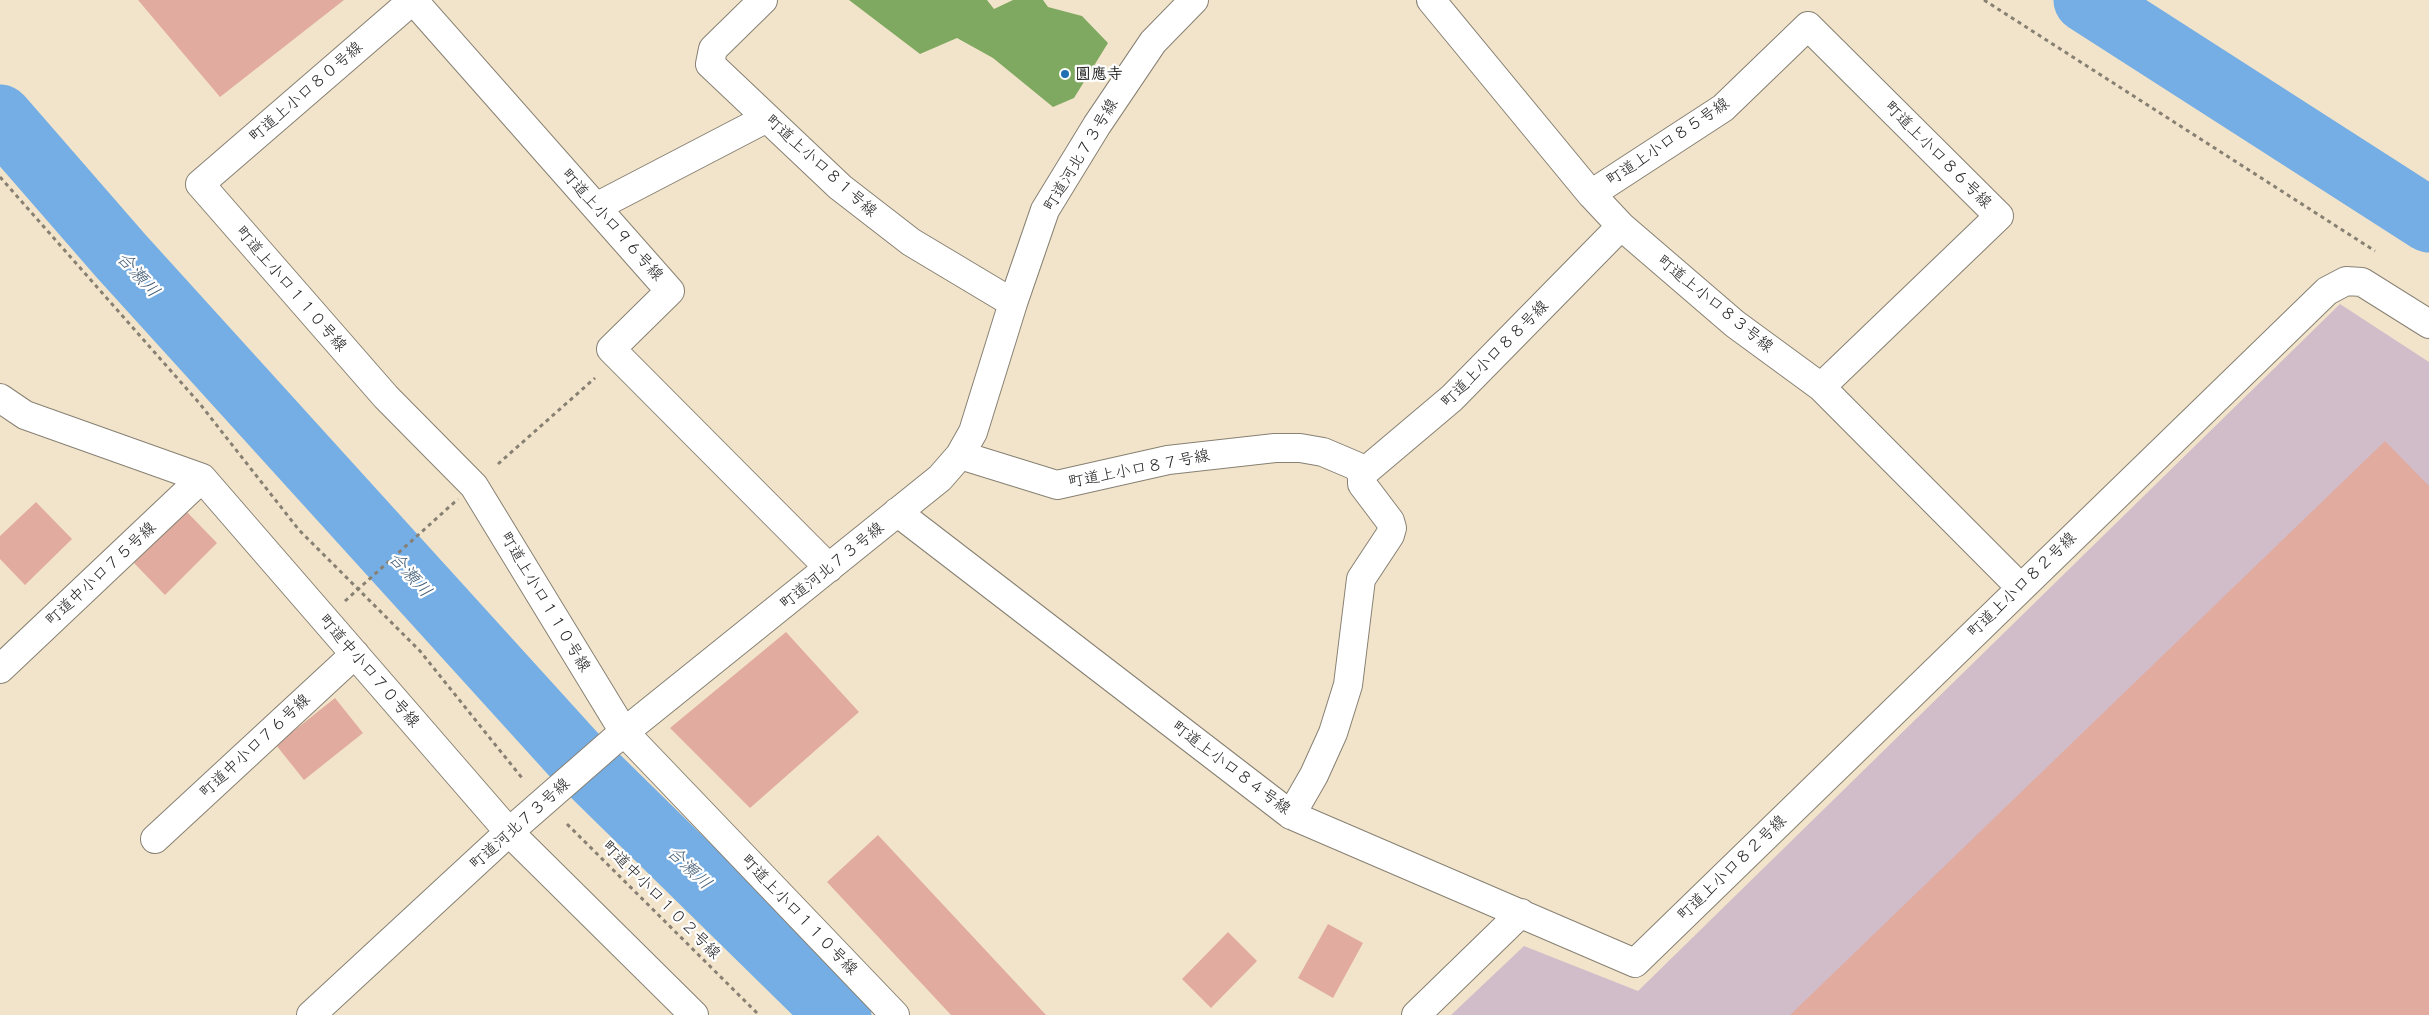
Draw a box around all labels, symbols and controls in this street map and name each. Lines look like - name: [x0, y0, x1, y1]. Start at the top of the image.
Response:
- street label: 町道上小口８０号線: [245, 38, 367, 146]
- place label: 圓應寺: [1075, 64, 1123, 84]
- marker: 圓應寺: [1059, 68, 1071, 80]
- street label: 町道上小口８５号線: [1603, 94, 1733, 190]
- street label: 町道河北７３号線: [1040, 95, 1122, 215]
- street label: 町道上小口８６号線: [1880, 97, 1996, 213]
- street label: 町道上小口８１号線: [761, 111, 881, 221]
- street label: 町道上小口９６号線: [557, 165, 667, 285]
- street label: 町道上小口１１０号線: [231, 222, 351, 356]
- water label: 合瀬川: [112, 248, 164, 302]
- street label: 町道上小口８３号線: [1653, 251, 1777, 357]
- street label: 町道上小口８８号線: [1437, 296, 1553, 412]
- street label: 町道上小口８７号線: [1066, 446, 1212, 492]
- street label: 町道中小口７５号線: [42, 518, 160, 630]
- street label: 町道河北７３号線: [776, 518, 888, 614]
- street label: 町道上小口１１０号線: [496, 528, 594, 676]
- street label: 町道上小口８２号線: [1964, 528, 2080, 642]
- water label: 合瀬川: [384, 548, 436, 602]
- street label: 町道中小口７０号線: [315, 610, 423, 732]
- street label: 町道中小口７６号線: [196, 690, 314, 802]
- street label: 町道上小口８４号線: [1168, 717, 1294, 819]
- street label: 町道河北７３号線: [466, 774, 574, 874]
- street label: 町道上小口８２号線: [1674, 811, 1790, 925]
- street label: 町道中小口１０２号線: [598, 837, 724, 963]
- water label: 合瀬川: [662, 841, 716, 895]
- street label: 町道上小口１１０号線: [737, 851, 861, 979]

